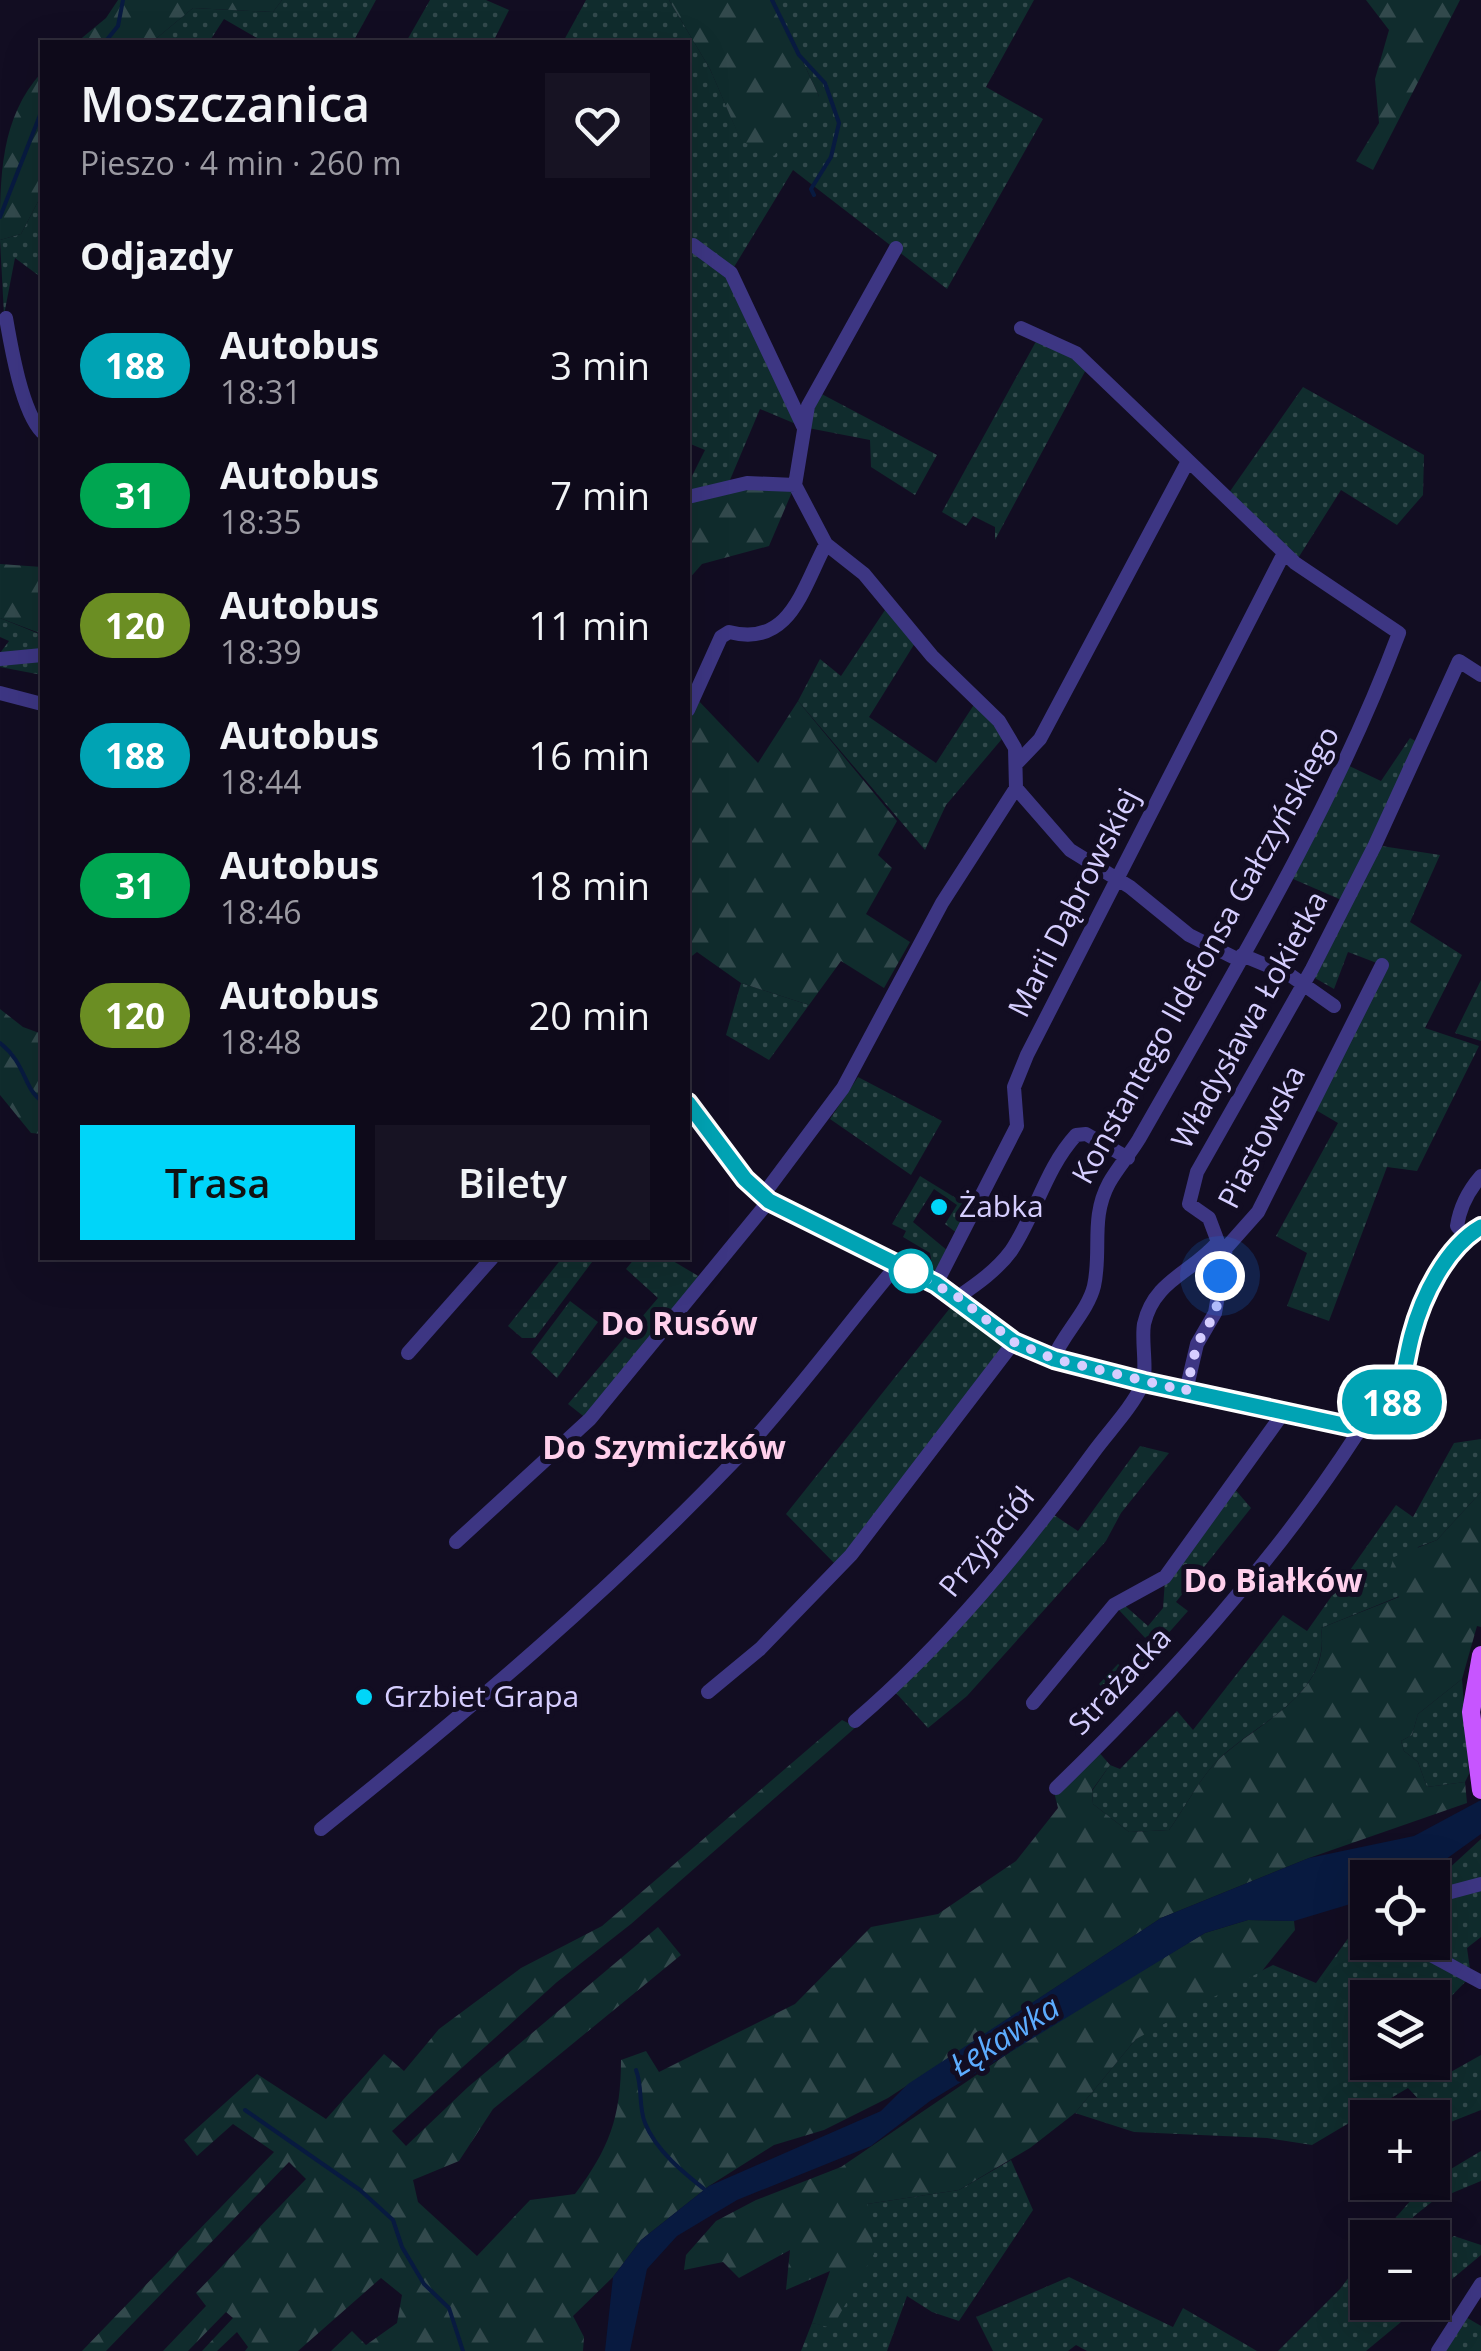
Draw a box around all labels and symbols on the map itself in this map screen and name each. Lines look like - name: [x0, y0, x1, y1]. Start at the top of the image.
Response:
- street label: Konstantego Ildefonsa Gałczyńskiego: [1061, 718, 1348, 1191]
- street label: Marii Dąbrowskiej: [997, 781, 1148, 1024]
- street label: Władysława Łokietka: [1161, 883, 1337, 1155]
- street label: Piastowska: [1207, 1058, 1314, 1215]
- place label: Żabka: [959, 1185, 1044, 1226]
- marker: Żabka: [928, 1196, 950, 1218]
- unlabelled marker: [890, 1250, 932, 1292]
- your location: [1195, 1251, 1245, 1301]
- district label: Do Rusów: [600, 1301, 758, 1344]
- line badge: 188: [1334, 1370, 1450, 1434]
- district label: Do Szymiczków: [542, 1425, 786, 1468]
- street label: Przyjaciół: [929, 1477, 1043, 1605]
- district label: Do Białków: [1183, 1558, 1363, 1601]
- street label: Strażacka: [1058, 1617, 1179, 1743]
- place label: Grzbiet Grapa: [384, 1675, 579, 1716]
- marker: Grzbiet Grapa: [353, 1686, 375, 1708]
- water label: Łękawka: [941, 1984, 1067, 2085]

